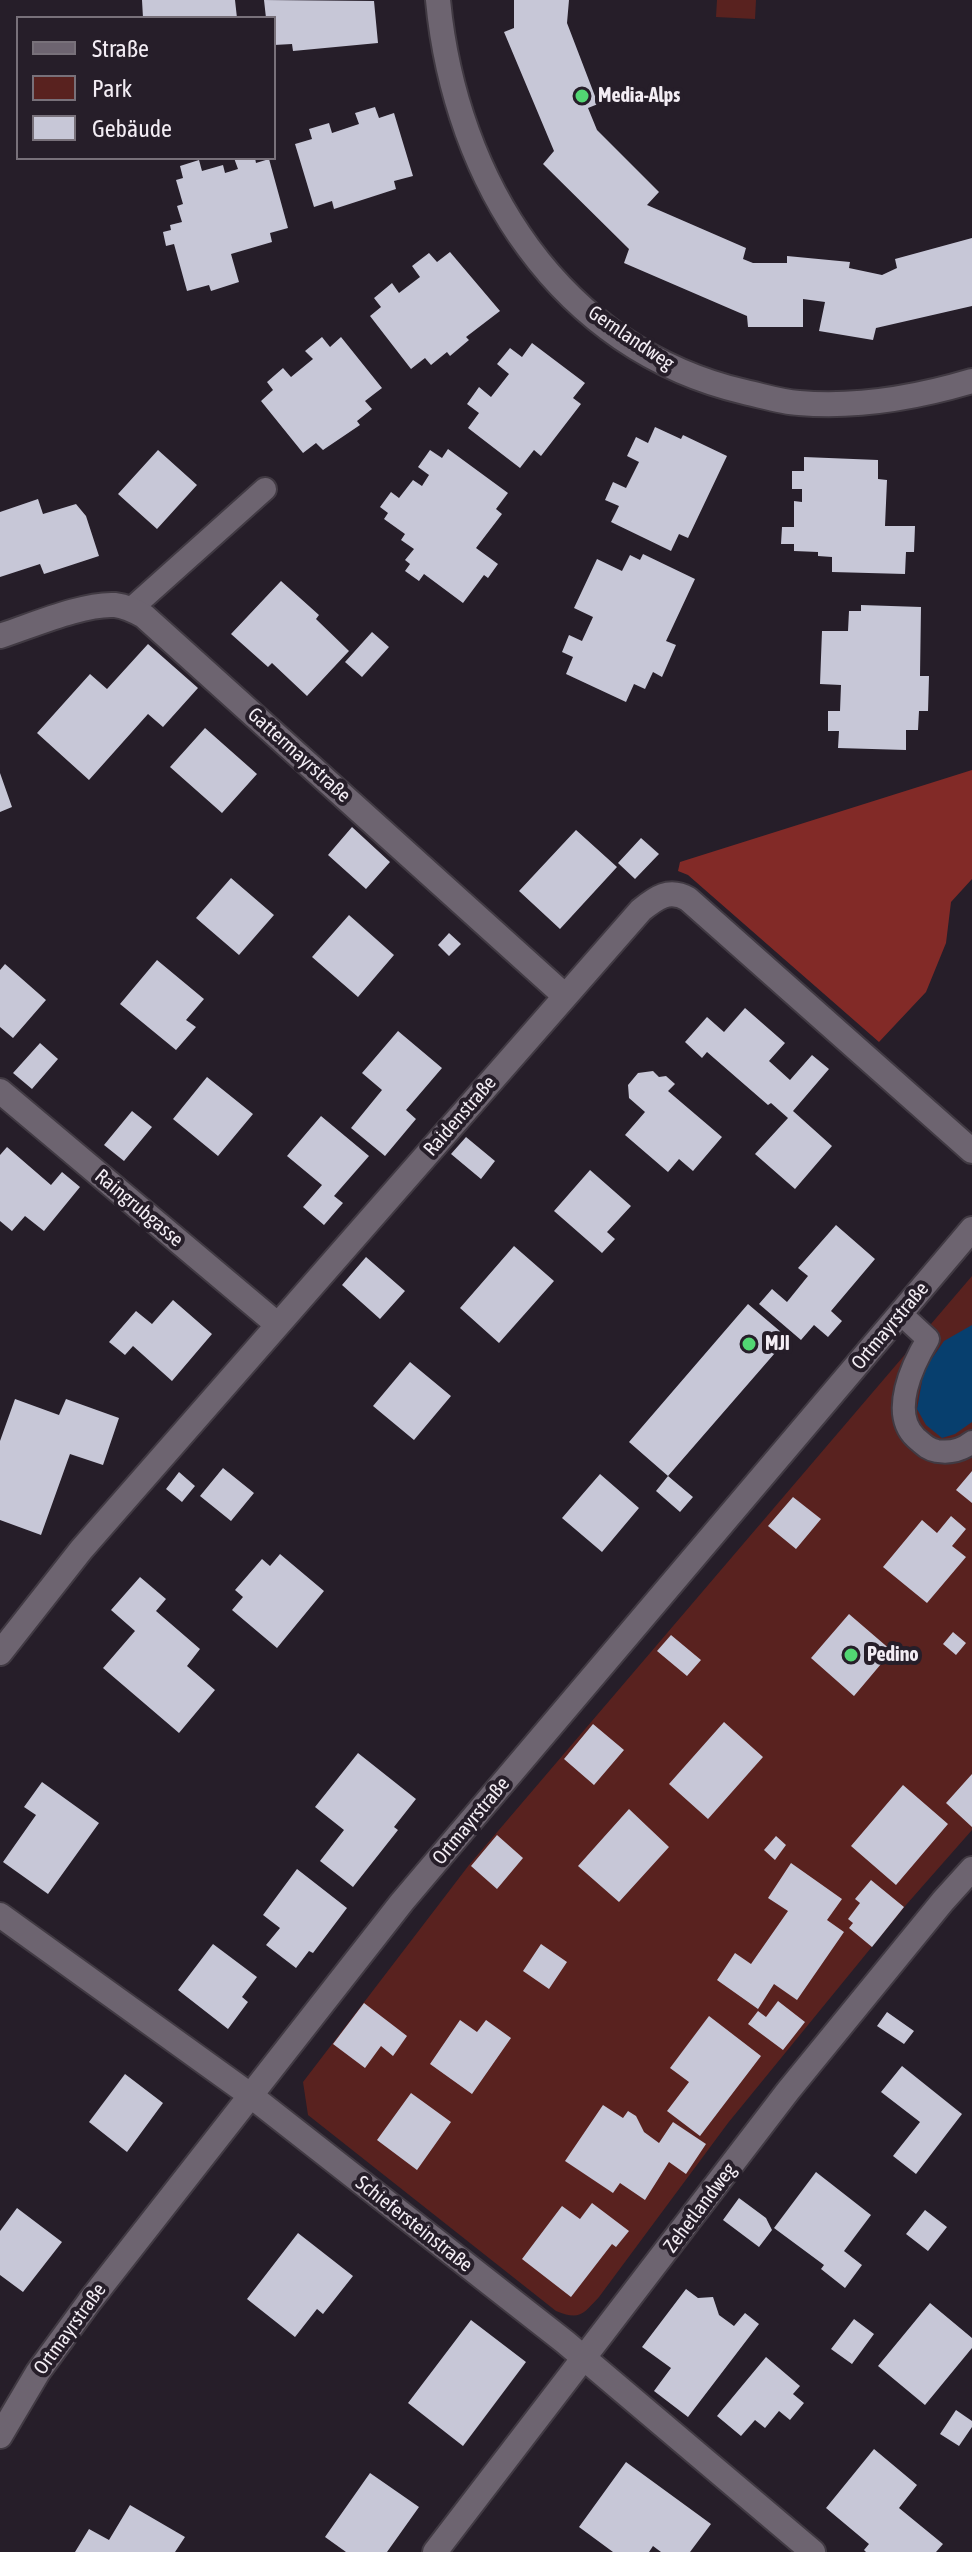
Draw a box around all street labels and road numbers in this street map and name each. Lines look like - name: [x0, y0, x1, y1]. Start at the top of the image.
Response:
- street label: Gernlandweg: [583, 301, 679, 375]
- street label: Gattermayrstraße: [243, 703, 355, 807]
- street label: Raidenstraße: [419, 1071, 501, 1161]
- street label: Raingrubgasse: [90, 1164, 188, 1252]
- street label: Ortmayrstraße: [846, 1277, 934, 1375]
- street label: Ortmayrstraße: [427, 1772, 515, 1870]
- street label: Zehetlandweg: [659, 2159, 741, 2257]
- street label: Schiefersteinstraße: [351, 2171, 477, 2277]
- street label: Ortmayrstraße: [29, 2279, 111, 2379]

